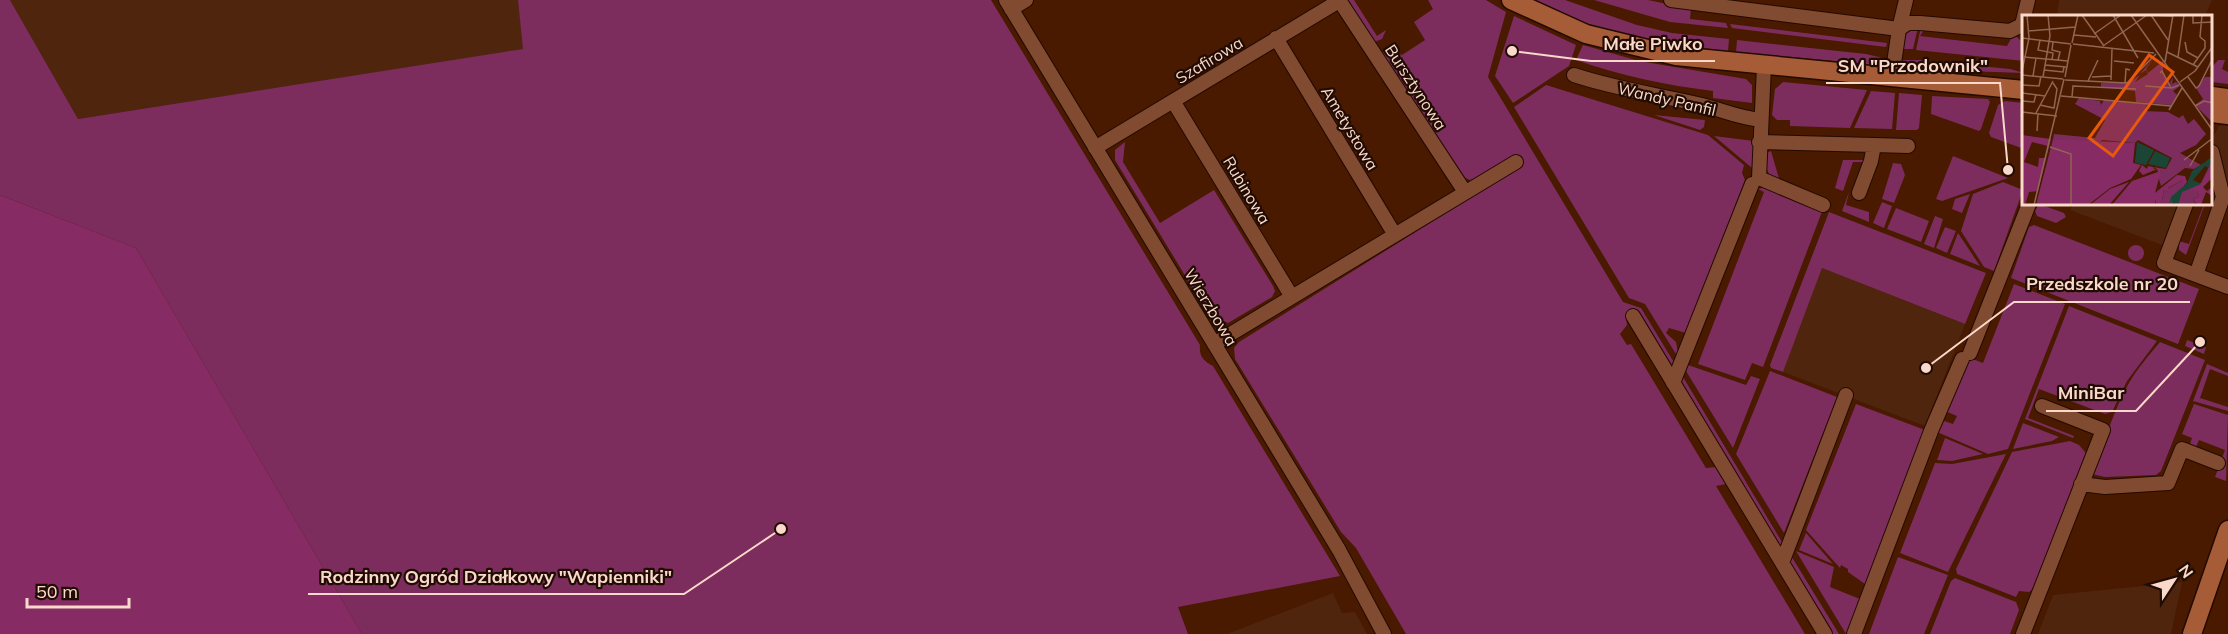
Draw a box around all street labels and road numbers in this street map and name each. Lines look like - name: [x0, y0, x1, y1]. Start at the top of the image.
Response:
- street label: Szafirowa: [1172, 32, 1246, 88]
- street label: Bursztynowa: [1381, 40, 1451, 134]
- street label: Wandy Panfil: [1616, 78, 1718, 120]
- street label: Ametystowa: [1317, 82, 1383, 174]
- street label: Rubinowa: [1219, 153, 1275, 227]
- street label: Wierzbowa: [1180, 265, 1242, 349]

